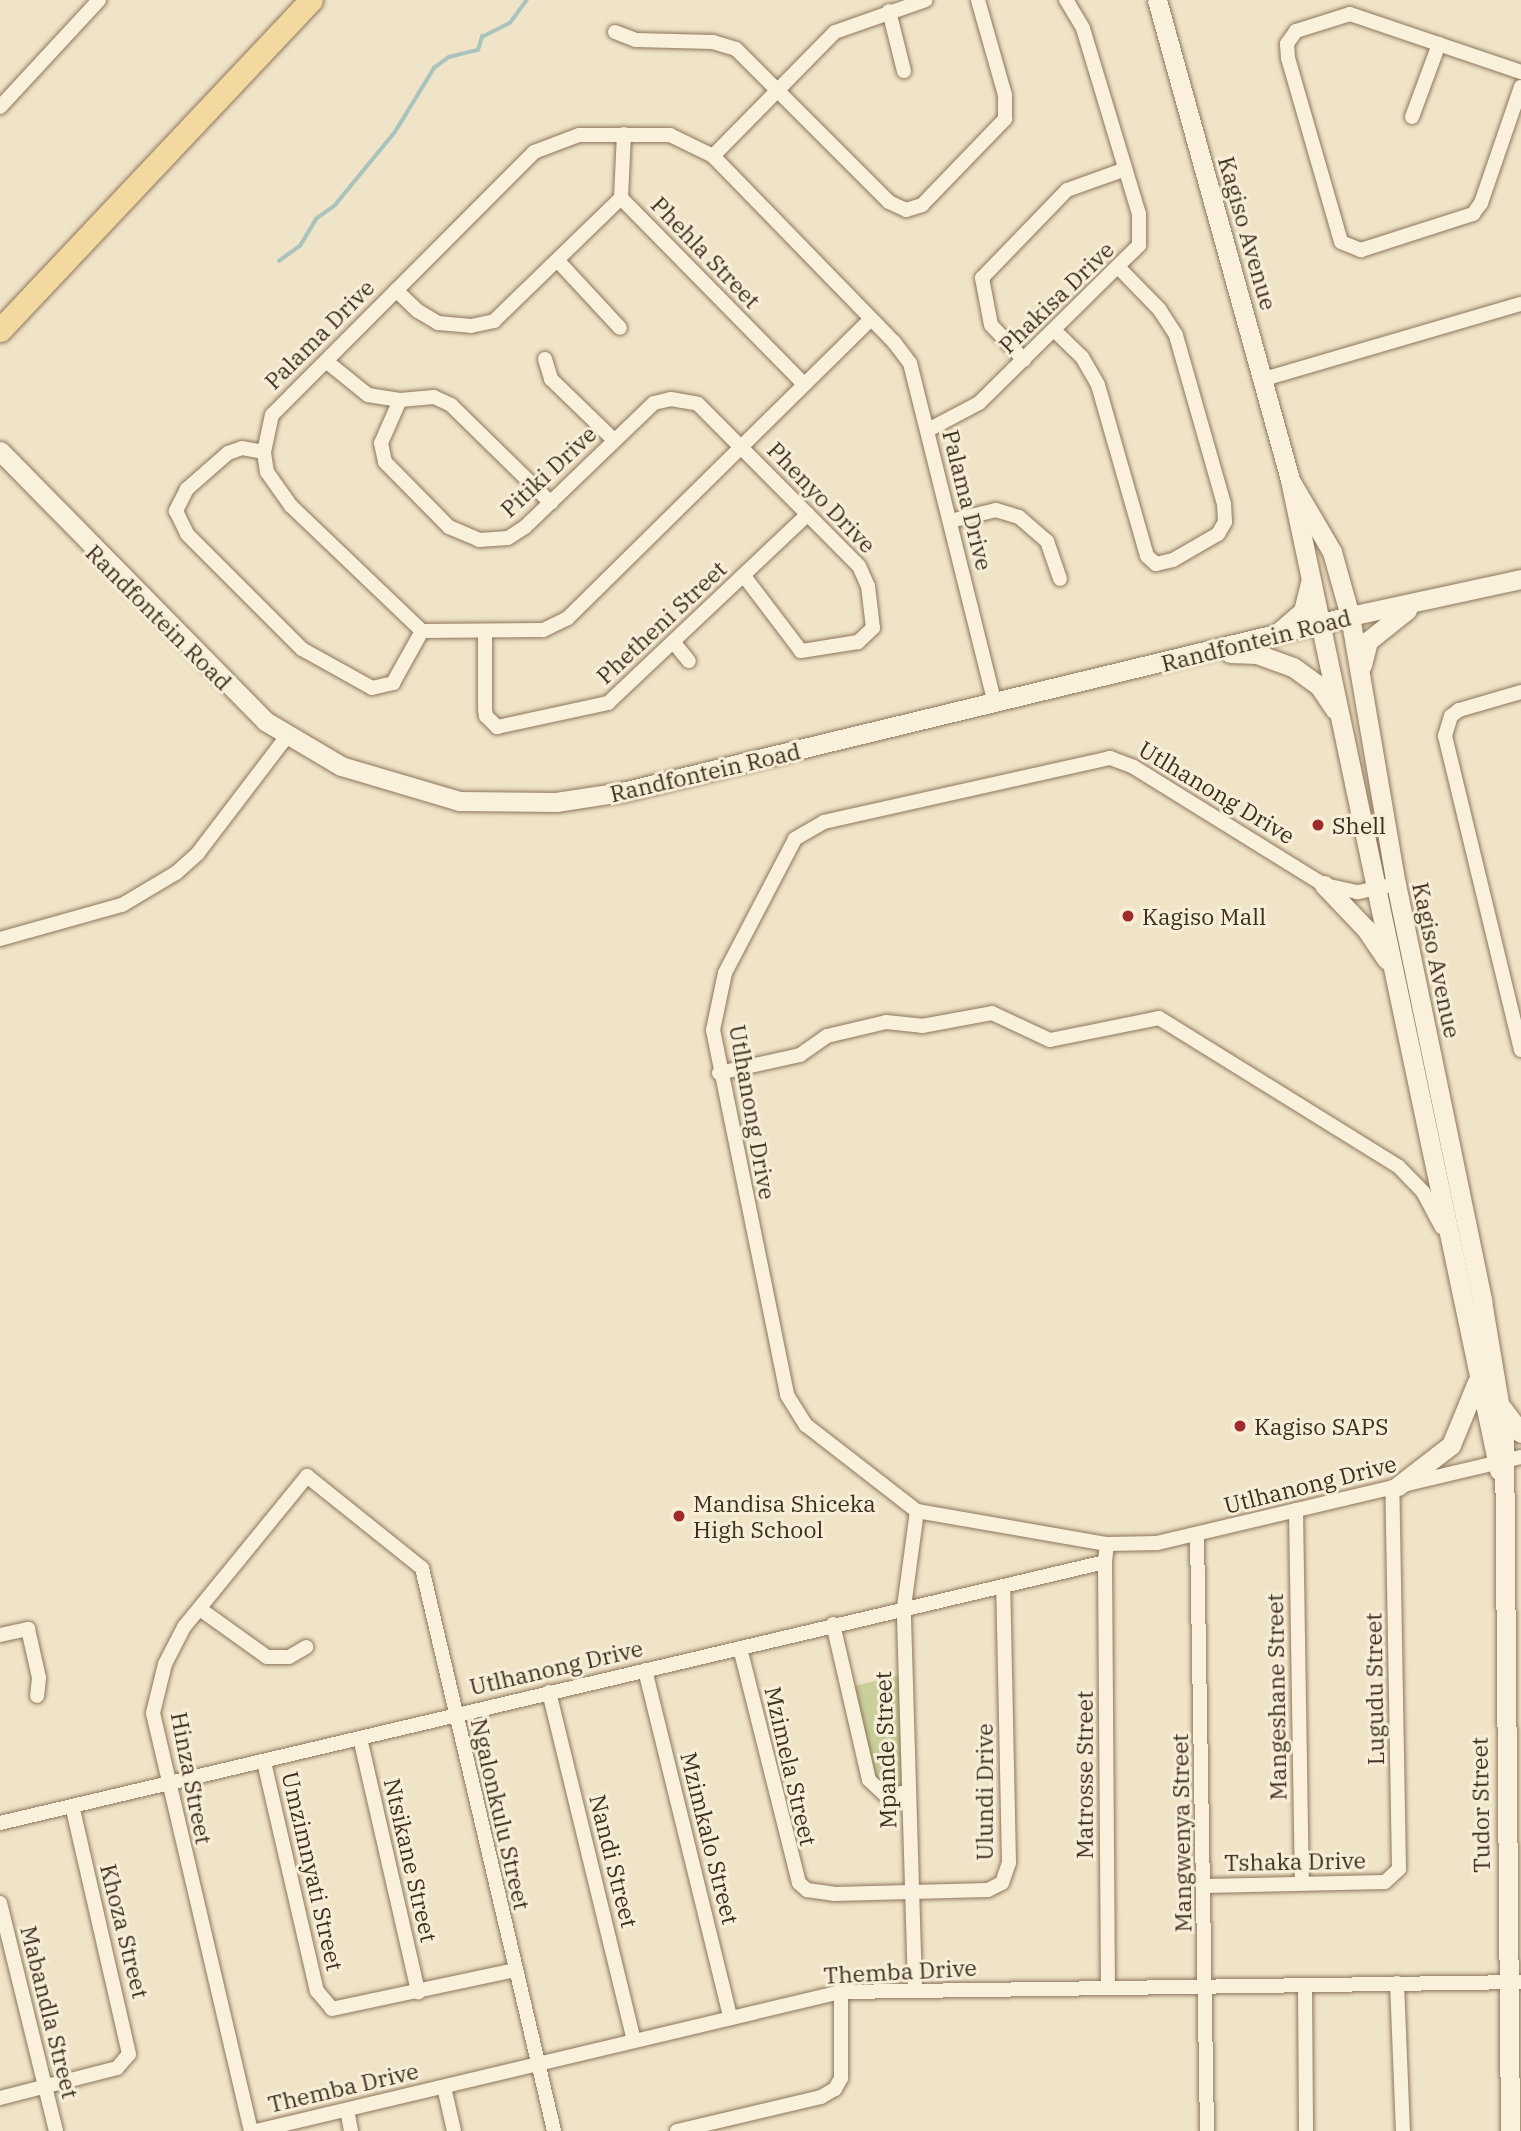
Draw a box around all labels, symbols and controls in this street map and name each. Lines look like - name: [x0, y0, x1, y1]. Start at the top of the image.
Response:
- street label: Kagiso Avenue: [1213, 153, 1283, 313]
- street label: Phehla Street: [646, 190, 766, 314]
- street label: Phakisa Drive: [993, 235, 1119, 359]
- street label: Palama Drive: [258, 273, 380, 395]
- street label: Pitiki Drive: [494, 420, 602, 522]
- street label: Palama Drive: [937, 427, 999, 573]
- street label: Phenyo Drive: [762, 436, 882, 558]
- street label: Randfontein Road: [80, 538, 238, 696]
- street label: Phetheni Street: [590, 555, 732, 689]
- street label: Randfontein Road: [1158, 603, 1354, 677]
- street label: Utlhanong Drive: [1134, 735, 1300, 849]
- street label: Randfontein Road: [607, 737, 803, 807]
- place label: Shell: [1332, 811, 1386, 839]
- marker: Shell: [1310, 817, 1326, 833]
- street label: Kagiso Avenue: [1407, 880, 1467, 1040]
- place label: Kagiso Mall: [1142, 902, 1266, 930]
- marker: Kagiso Mall: [1120, 908, 1136, 924]
- street label: Utlhanong Drive: [724, 1022, 782, 1202]
- place label: Kagiso SAPS: [1254, 1412, 1389, 1440]
- marker: Kagiso SAPS: [1232, 1418, 1248, 1434]
- street label: Utlhanong Drive: [1221, 1449, 1399, 1519]
- place label: Mandisa Shiceka High School: [693, 1489, 876, 1543]
- marker: Mandisa Shiceka High School: [671, 1508, 687, 1524]
- street label: Mangeshane Street: [1260, 1593, 1292, 1801]
- street label: Lugudu Street: [1359, 1612, 1389, 1766]
- street label: Utlhanong Drive: [467, 1634, 645, 1700]
- street label: Mpande Street: [868, 1671, 902, 1829]
- street label: Mzimela Street: [759, 1684, 823, 1848]
- street label: Matrosse Street: [1070, 1691, 1098, 1859]
- street label: Hinza Street: [166, 1709, 218, 1847]
- street label: Ngalonkulu Street: [466, 1716, 536, 1912]
- street label: Ulundi Drive: [970, 1723, 998, 1861]
- street label: Mangwenya Street: [1165, 1733, 1197, 1933]
- street label: Tudor Street: [1465, 1737, 1495, 1873]
- street label: Mzimkalo Street: [675, 1749, 745, 1927]
- street label: Umzimnyati Street: [277, 1769, 349, 1973]
- street label: Ntsikane Street: [379, 1775, 443, 1945]
- street label: Nandi Street: [584, 1792, 644, 1930]
- street label: Tshaka Drive: [1224, 1846, 1366, 1876]
- street label: Khoza Street: [95, 1861, 155, 2001]
- street label: Mabandla Street: [15, 1923, 85, 2101]
- street label: Themba Drive: [823, 1953, 977, 1989]
- street label: Themba Drive: [265, 2056, 421, 2118]

